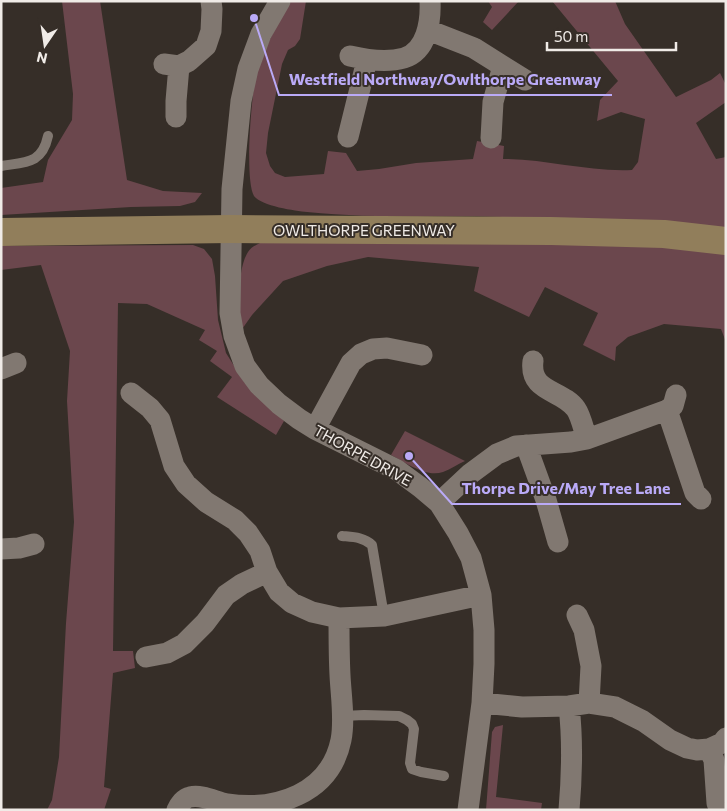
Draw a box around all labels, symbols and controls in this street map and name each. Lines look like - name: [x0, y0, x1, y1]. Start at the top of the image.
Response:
- north arrow: [20, 20, 70, 70]
- scale bar: [547, 20, 676, 52]
- text: 50 m: [554, 27, 588, 45]
- text: N: [35, 49, 49, 68]
- callout: Westfield Northway/Owlthorpe Greenway: [279, 64, 612, 95]
- text: Westfield Northway/Owlthorpe Greenway: [289, 69, 601, 88]
- street label: OWLTHORPE GREENWAY: [273, 221, 455, 239]
- street label: THORPE DRIVE: [311, 421, 415, 489]
- callout: Thorpe Drive/May Tree Lane: [452, 473, 681, 504]
- text: Thorpe Drive/May Tree Lane: [462, 478, 670, 497]

